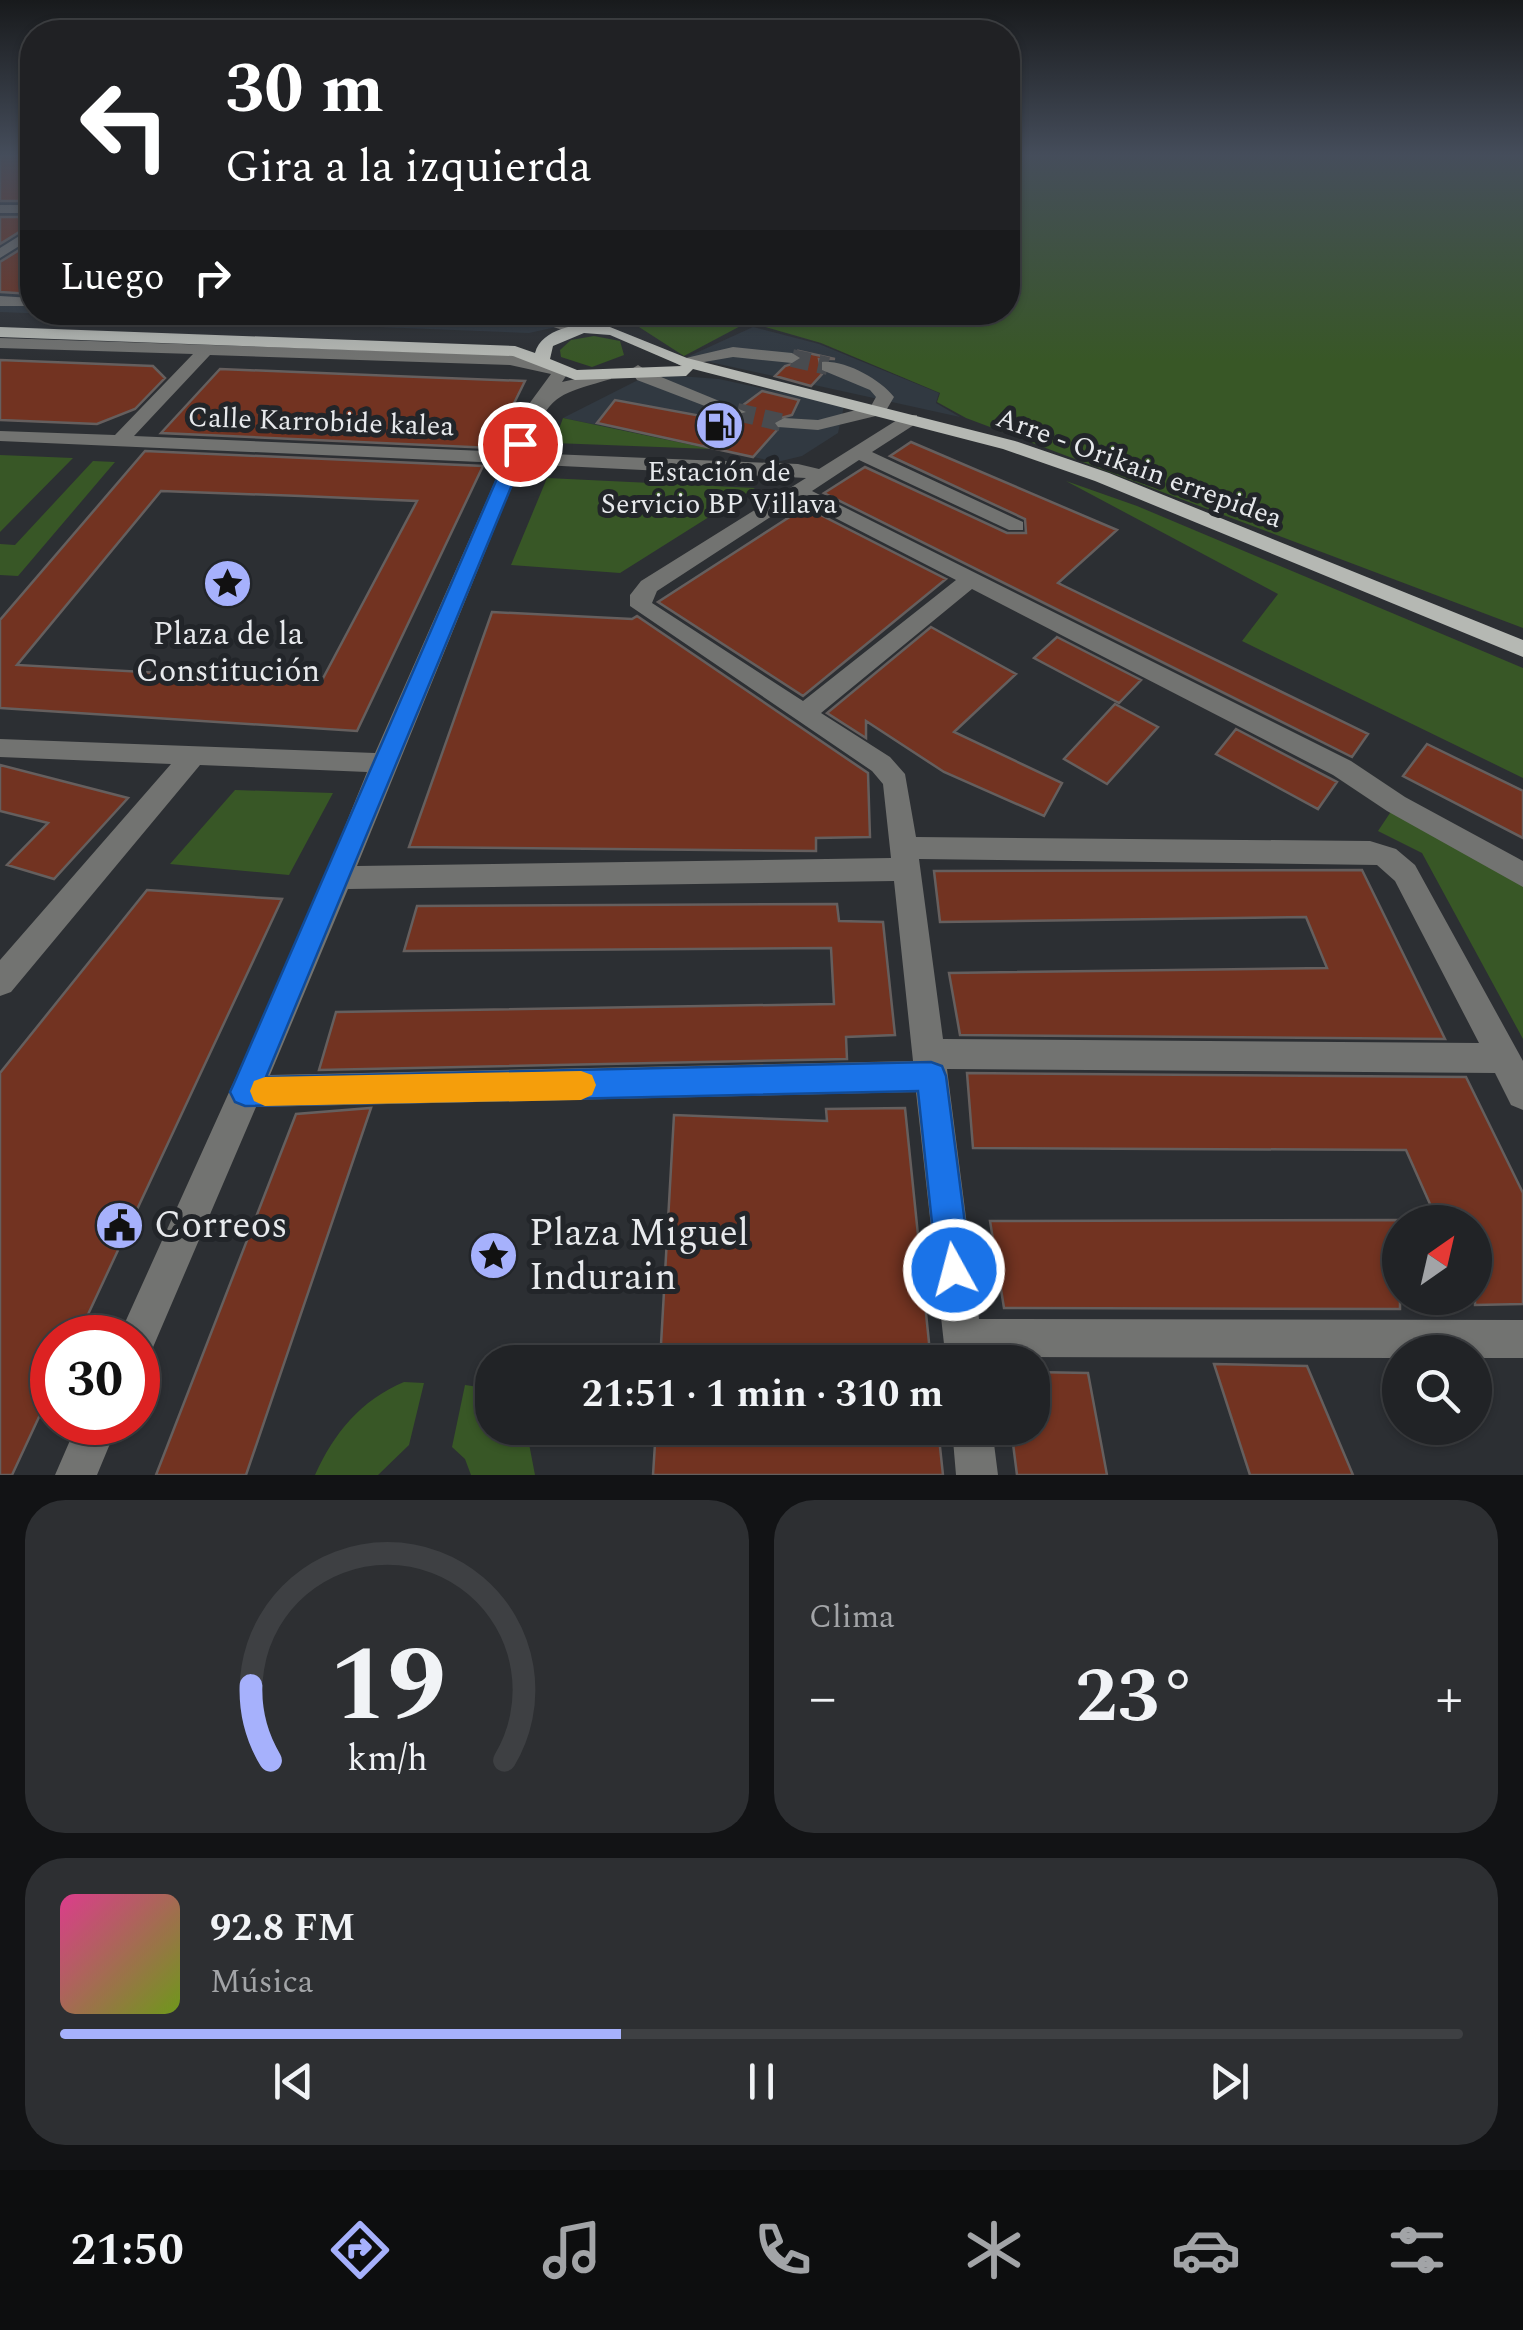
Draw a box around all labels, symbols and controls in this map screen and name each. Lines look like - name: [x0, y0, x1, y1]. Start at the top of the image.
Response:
- text: 30 m: [225, 37, 384, 143]
- icon: left: [60, 60, 190, 190]
- text: Gira a la izquierda: [225, 133, 592, 202]
- text: Luego: [60, 249, 165, 307]
- icon: right: [185, 250, 240, 305]
- street label: Calle Karrobide kalea: [187, 396, 455, 448]
- street label: Arre - Orikain errepidea: [990, 396, 1288, 540]
- fuel station icon: Estación de Servicio BP Villava: [693, 399, 745, 451]
- pin: [478, 402, 563, 487]
- icon: arrive: [493, 417, 548, 472]
- place label: Estación de Servicio BP Villava: [601, 451, 838, 526]
- place icon: Plaza de la Constitución: [202, 558, 254, 610]
- place label: Plaza de la Constitución: [136, 610, 320, 696]
- place label: Correos: [154, 1197, 288, 1255]
- public building icon: Correos: [93, 1200, 145, 1252]
- place label: Plaza Miguel Indurain: [529, 1205, 749, 1307]
- north arrow: [1382, 1205, 1492, 1315]
- map controls: [1382, 1205, 1492, 1445]
- position arrow: [902, 1218, 1006, 1322]
- place icon: Plaza Miguel Indurain: [468, 1230, 520, 1282]
- speed limit sign: 30: [30, 1315, 160, 1445]
- button: search: [1382, 1335, 1492, 1445]
- text: 21:51 · 1 min · 310 m: [582, 1366, 943, 1424]
- text: Clima: [809, 1593, 895, 1642]
- text: 19: [329, 1608, 445, 1766]
- text: 23°: [1075, 1641, 1197, 1755]
- text: −: [809, 1657, 837, 1740]
- text: +: [1435, 1657, 1463, 1740]
- text: km/h: [347, 1732, 427, 1787]
- text: 92.8 FM: [210, 1900, 355, 1958]
- text: Música: [210, 1958, 313, 2007]
- icon: previous: [266, 2054, 321, 2109]
- icon: pause: [734, 2054, 789, 2109]
- icon: next: [1202, 2054, 1257, 2109]
- icon: directions: [325, 2215, 395, 2285]
- icon: music: [537, 2215, 607, 2285]
- icon: phone: [748, 2215, 818, 2285]
- icon: climate: [959, 2215, 1029, 2285]
- icon: car: [1171, 2215, 1241, 2285]
- icon: filters: [1382, 2215, 1452, 2285]
- text: 21:50: [71, 2216, 184, 2285]

